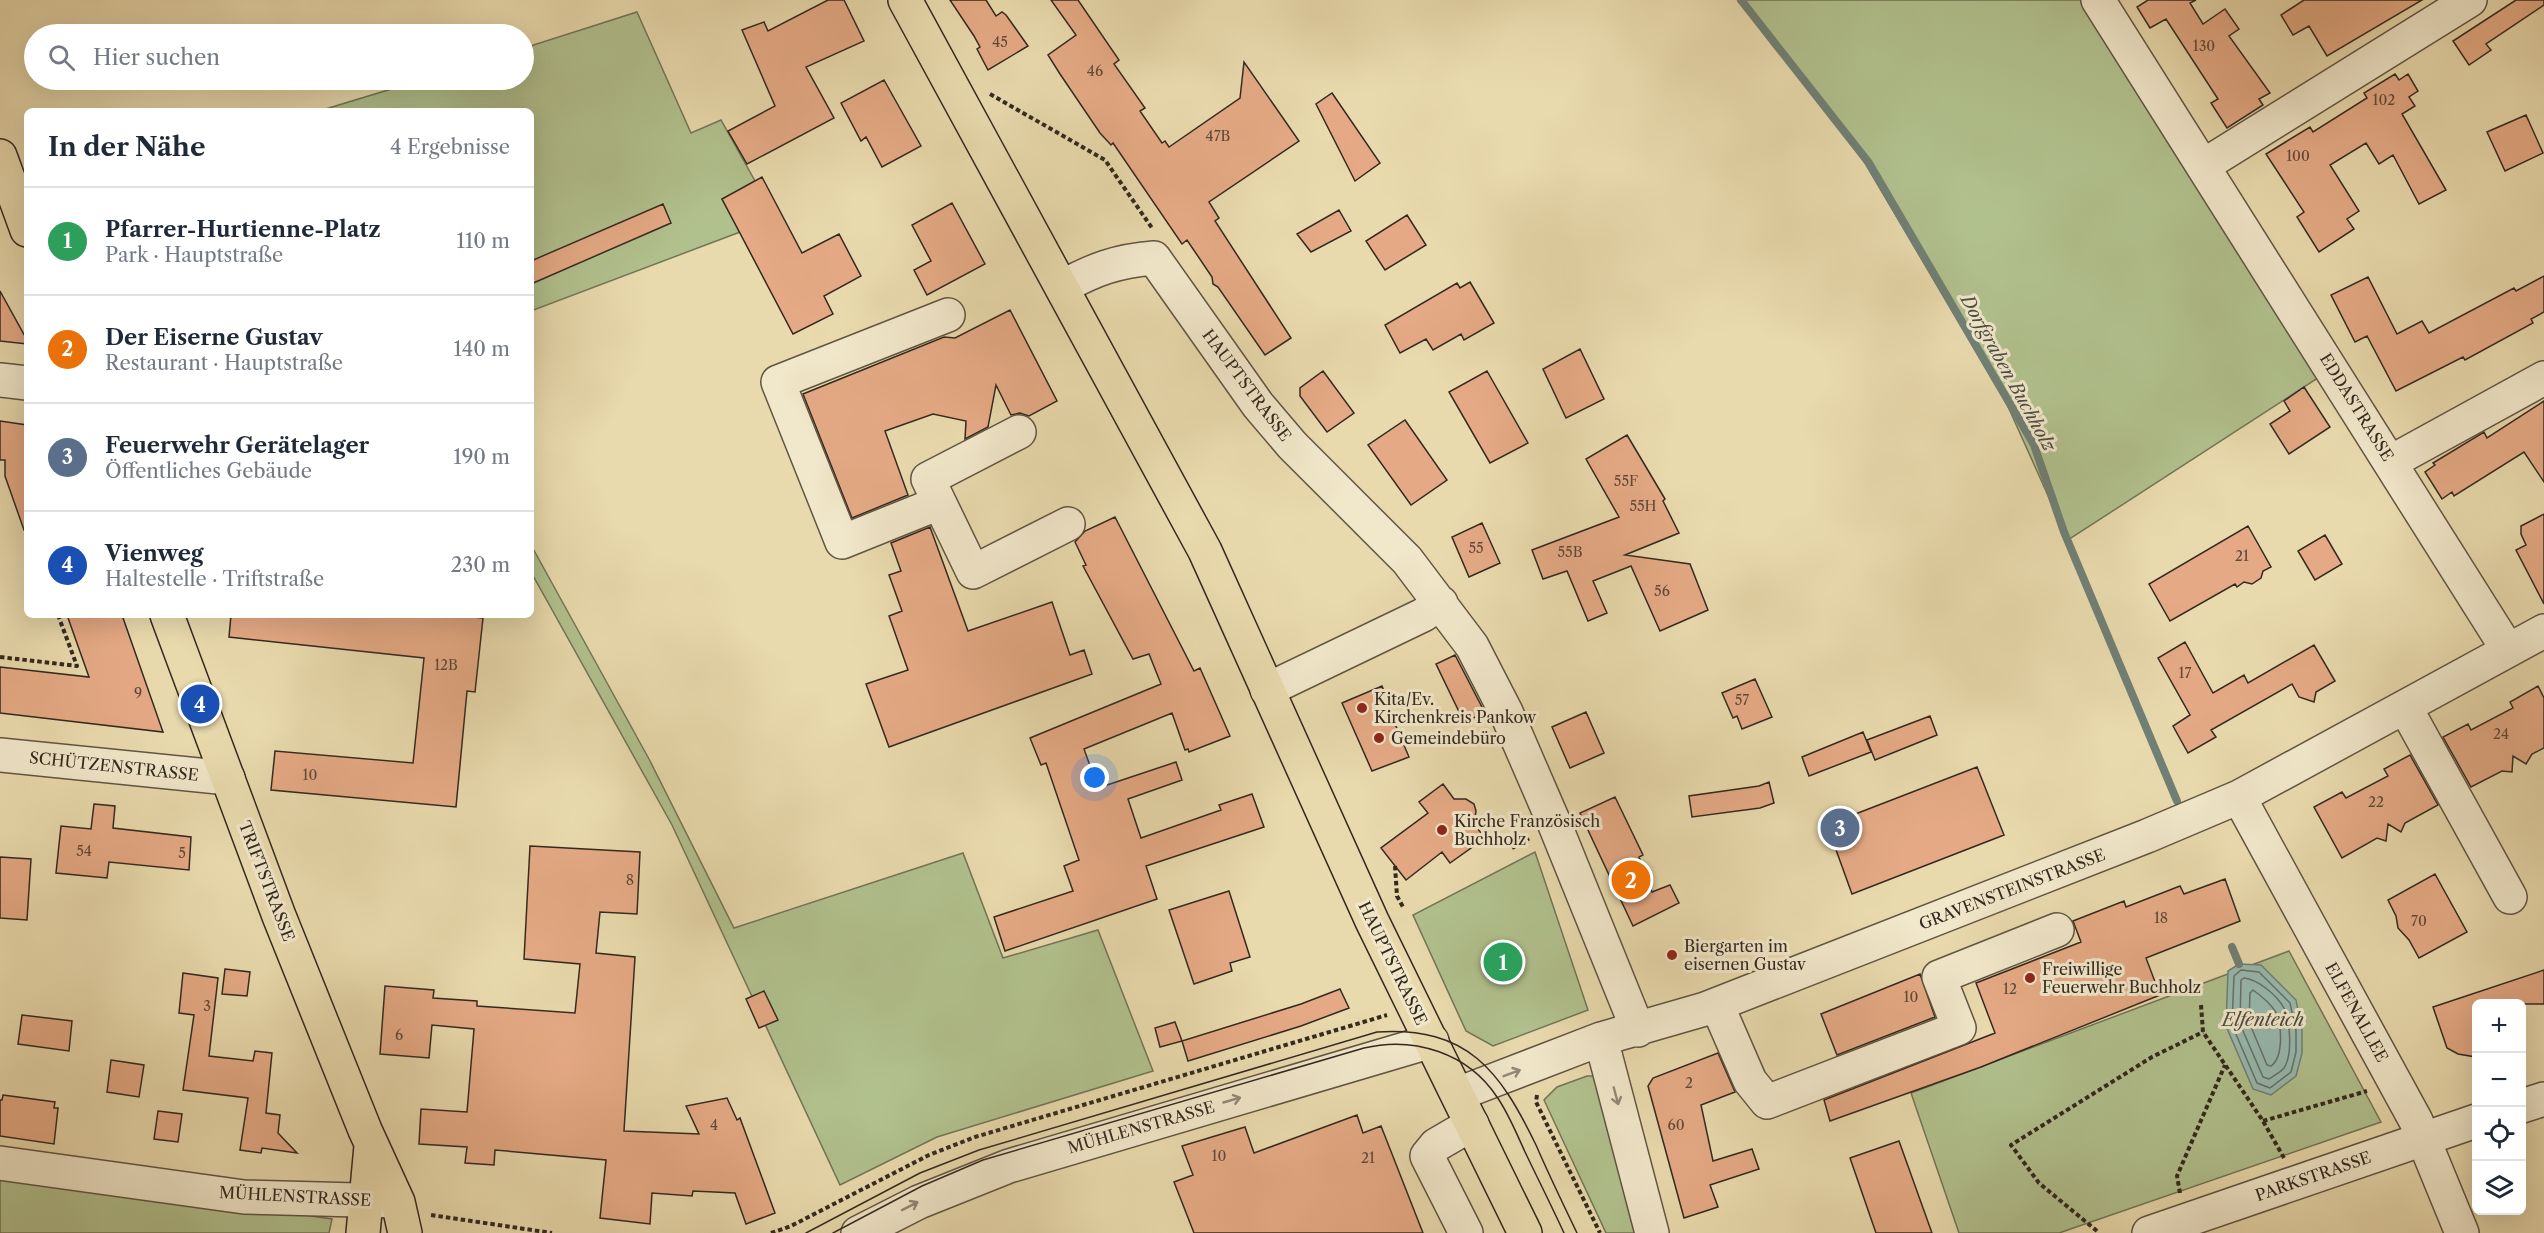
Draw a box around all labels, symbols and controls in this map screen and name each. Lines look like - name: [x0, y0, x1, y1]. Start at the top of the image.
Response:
- search box: [24, 24, 534, 90]
- house number: 45: [992, 33, 1008, 51]
- house number: 130: [2193, 37, 2215, 55]
- icon: search: [45, 41, 78, 74]
- text: Hier suchen: [93, 44, 220, 71]
- house number: 46: [1087, 62, 1103, 80]
- house number: 102: [2373, 91, 2395, 109]
- house number: 47B: [1206, 127, 1231, 145]
- text: In der Nähe: [48, 131, 205, 163]
- text: 4 Ergebnisse: [390, 135, 510, 159]
- house number: 100: [2286, 147, 2310, 165]
- text: Pfarrer-Hurtienne-Platz: [105, 216, 381, 243]
- text: 1: [63, 229, 72, 253]
- text: 110 m: [457, 229, 510, 253]
- text: Park · Hauptstraße: [105, 243, 283, 267]
- water label: Dorfgraben Buchholz: [1955, 289, 2061, 456]
- text: Der Eiserne Gustav: [105, 324, 323, 351]
- street label: HAUPTSTRASSE: [1198, 325, 1296, 445]
- text: 2: [62, 337, 73, 361]
- text: 140 m: [453, 337, 510, 361]
- street label: EDDASTRASSE: [2316, 349, 2398, 465]
- text: Restaurant · Hauptstraße: [105, 351, 343, 375]
- text: Feuerwehr Gerätelager: [105, 432, 369, 459]
- text: 3: [62, 445, 73, 469]
- text: 190 m: [453, 445, 510, 469]
- text: Öffentliches Gebäude: [105, 459, 312, 483]
- house number: 55F: [1614, 472, 1638, 490]
- house number: 55H: [1629, 497, 1657, 515]
- house number: 55: [1468, 539, 1484, 557]
- text: Vienweg: [105, 540, 204, 567]
- house number: 55B: [1558, 543, 1583, 561]
- house number: 21: [2235, 547, 2249, 565]
- text: 4: [62, 553, 73, 577]
- text: 230 m: [451, 553, 510, 577]
- text: Haltestelle · Triftstraße: [105, 567, 324, 591]
- house number: 56: [1654, 582, 1670, 600]
- house number: 12B: [434, 656, 458, 674]
- house number: 17: [2179, 664, 2191, 682]
- pin: 4: [180, 682, 220, 726]
- house number: 9: [134, 684, 142, 702]
- place label: Kita/Ev. Kirchenkreis Pankow: [1374, 689, 1537, 727]
- house number: 57: [1735, 691, 1749, 709]
- marker: Kita/Ev. Kirchenkreis Pankow: [1355, 701, 1369, 715]
- house number: 24: [2493, 725, 2509, 743]
- place label: Gemeindebüro: [1391, 728, 1506, 748]
- marker: Gemeindebüro: [1372, 731, 1386, 745]
- street label: SCHÜTZENSTRASSE: [28, 747, 200, 785]
- your location: [1080, 763, 1109, 792]
- house number: 10: [303, 766, 317, 784]
- house number: 22: [2368, 793, 2384, 811]
- pin: 3: [1820, 806, 1860, 850]
- place label: Kirche Französisch Buchholz: [1454, 811, 1600, 849]
- street label: TRIFTSTRASSE: [235, 818, 299, 944]
- marker: Kirche Französisch Buchholz: [1435, 823, 1449, 837]
- house number: 54: [76, 842, 92, 860]
- house number: 5: [178, 844, 186, 862]
- street label: GRAVENSTEINSTRASSE: [1916, 844, 2108, 934]
- pin: 2: [1612, 858, 1650, 902]
- house number: 8: [626, 871, 634, 889]
- street label: HAUPTSTRASSE: [1354, 898, 1432, 1028]
- house number: 18: [2154, 909, 2168, 927]
- house number: 70: [2411, 912, 2427, 930]
- place label: Biergarten im eisernen Gustav: [1684, 936, 1806, 974]
- pin: 1: [1484, 940, 1522, 984]
- marker: Biergarten im eisernen Gustav: [1665, 948, 1679, 962]
- place label: Freiwillige Feuerwehr Buchholz: [2042, 959, 2201, 997]
- street label: ELFENALLEE: [2321, 959, 2393, 1065]
- marker: Freiwillige Feuerwehr Buchholz: [2023, 971, 2037, 985]
- house number: 12: [2003, 980, 2017, 998]
- house number: 10: [1904, 988, 1918, 1006]
- house number: 3: [203, 997, 211, 1015]
- map controls: [2472, 999, 2526, 1215]
- button: +: [2472, 999, 2526, 1053]
- water label: Elfenteich: [2220, 1009, 2304, 1031]
- house number: 6: [395, 1026, 403, 1044]
- button: −: [2472, 1053, 2526, 1107]
- one-way arrow: [1502, 1067, 1521, 1078]
- house number: 2: [1685, 1074, 1693, 1092]
- one-way arrow: [1611, 1086, 1622, 1105]
- one-way arrow: [1222, 1094, 1241, 1105]
- street label: MÜHLENSTRASSE: [1065, 1096, 1217, 1158]
- button: locate: [2472, 1107, 2526, 1161]
- house number: 4: [710, 1116, 718, 1134]
- house number: 60: [1667, 1116, 1685, 1134]
- house number: 10: [1212, 1147, 1226, 1165]
- street label: PARKSTRASSE: [2253, 1147, 2373, 1205]
- house number: 21: [1361, 1149, 1375, 1167]
- button: layers: [2472, 1161, 2526, 1215]
- street label: MÜHLENSTRASSE: [218, 1182, 372, 1210]
- one-way arrow: [900, 1200, 918, 1211]

